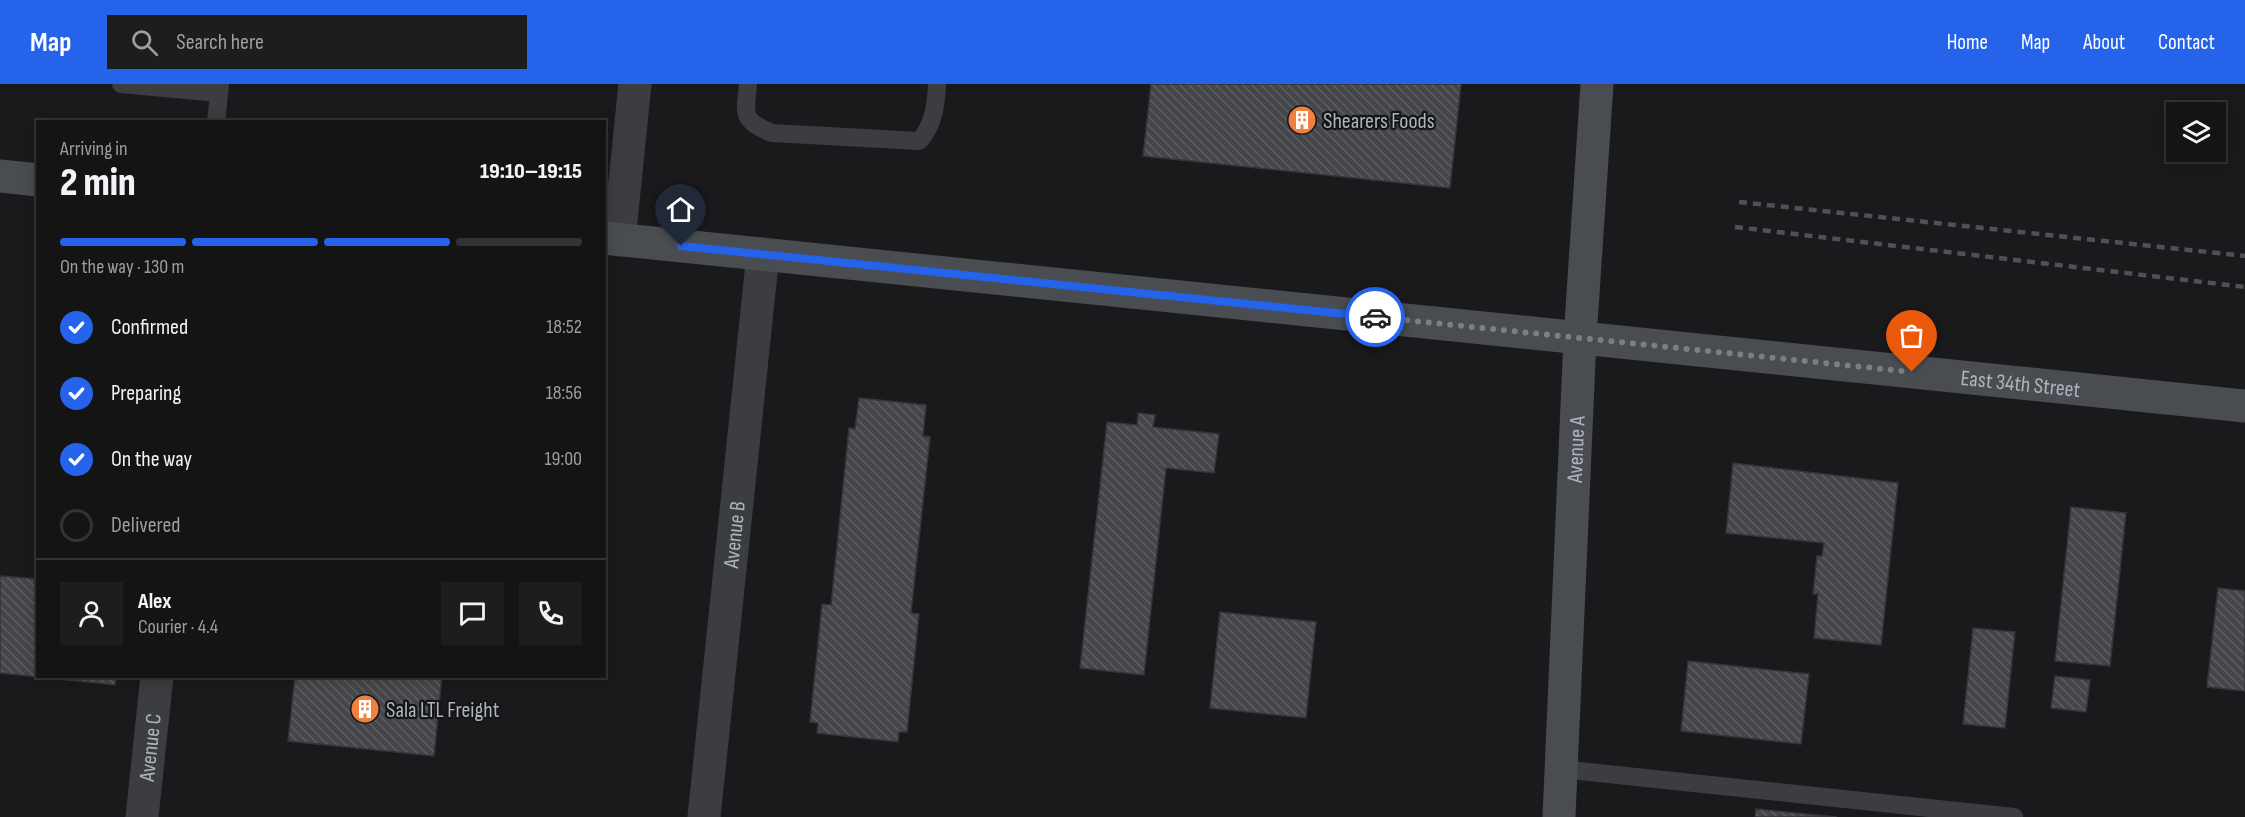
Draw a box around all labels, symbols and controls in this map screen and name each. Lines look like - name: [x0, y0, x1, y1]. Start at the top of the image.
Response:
- search box: [107, 15, 527, 69]
- text: Map: [30, 26, 71, 59]
- icon: search: [128, 26, 161, 59]
- text: Search here: [176, 29, 264, 56]
- text: Home: [1947, 30, 1988, 55]
- text: Map: [2021, 30, 2050, 55]
- text: About: [2083, 30, 2125, 55]
- text: Contact: [2158, 30, 2215, 55]
- map controls: [2166, 102, 2226, 162]
- button: layers: [2166, 102, 2226, 162]
- building icon: Shearers Foods: [1286, 104, 1318, 136]
- place label: Shearers Foods: [1323, 108, 1435, 135]
- text: Arriving in: [60, 137, 128, 161]
- text: 19:10–19:15: [480, 158, 582, 185]
- text: 2 min: [60, 160, 136, 207]
- pin: [655, 184, 706, 246]
- icon: home: [664, 193, 697, 226]
- text: On the way · 130 m: [60, 255, 184, 279]
- courier: [1345, 287, 1405, 347]
- icon: car: [1359, 301, 1392, 334]
- pin: [1886, 310, 1937, 372]
- icon: check: [60, 311, 93, 344]
- text: Confirmed: [111, 314, 188, 341]
- text: 18:52: [546, 315, 582, 339]
- icon: bag: [1895, 319, 1928, 352]
- street label: East 34th Street: [1959, 365, 2082, 404]
- icon: check: [60, 377, 93, 410]
- text: Preparing: [111, 380, 181, 407]
- text: 18:56: [546, 381, 582, 405]
- street label: Avenue A: [1562, 415, 1592, 484]
- icon: check: [60, 443, 93, 476]
- text: On the way: [111, 446, 192, 473]
- text: 19:00: [545, 447, 582, 471]
- street label: Avenue B: [718, 500, 752, 570]
- text: Delivered: [111, 512, 180, 539]
- button: person: [60, 582, 123, 645]
- button: chat: [441, 582, 504, 645]
- button: phone: [519, 582, 582, 645]
- text: Alex: [138, 588, 171, 615]
- text: Courier · 4.4: [138, 615, 218, 639]
- building icon: Sala LTL Freight: [349, 693, 381, 725]
- place label: Sala LTL Freight: [386, 697, 500, 724]
- street label: Avenue C: [134, 712, 168, 784]

